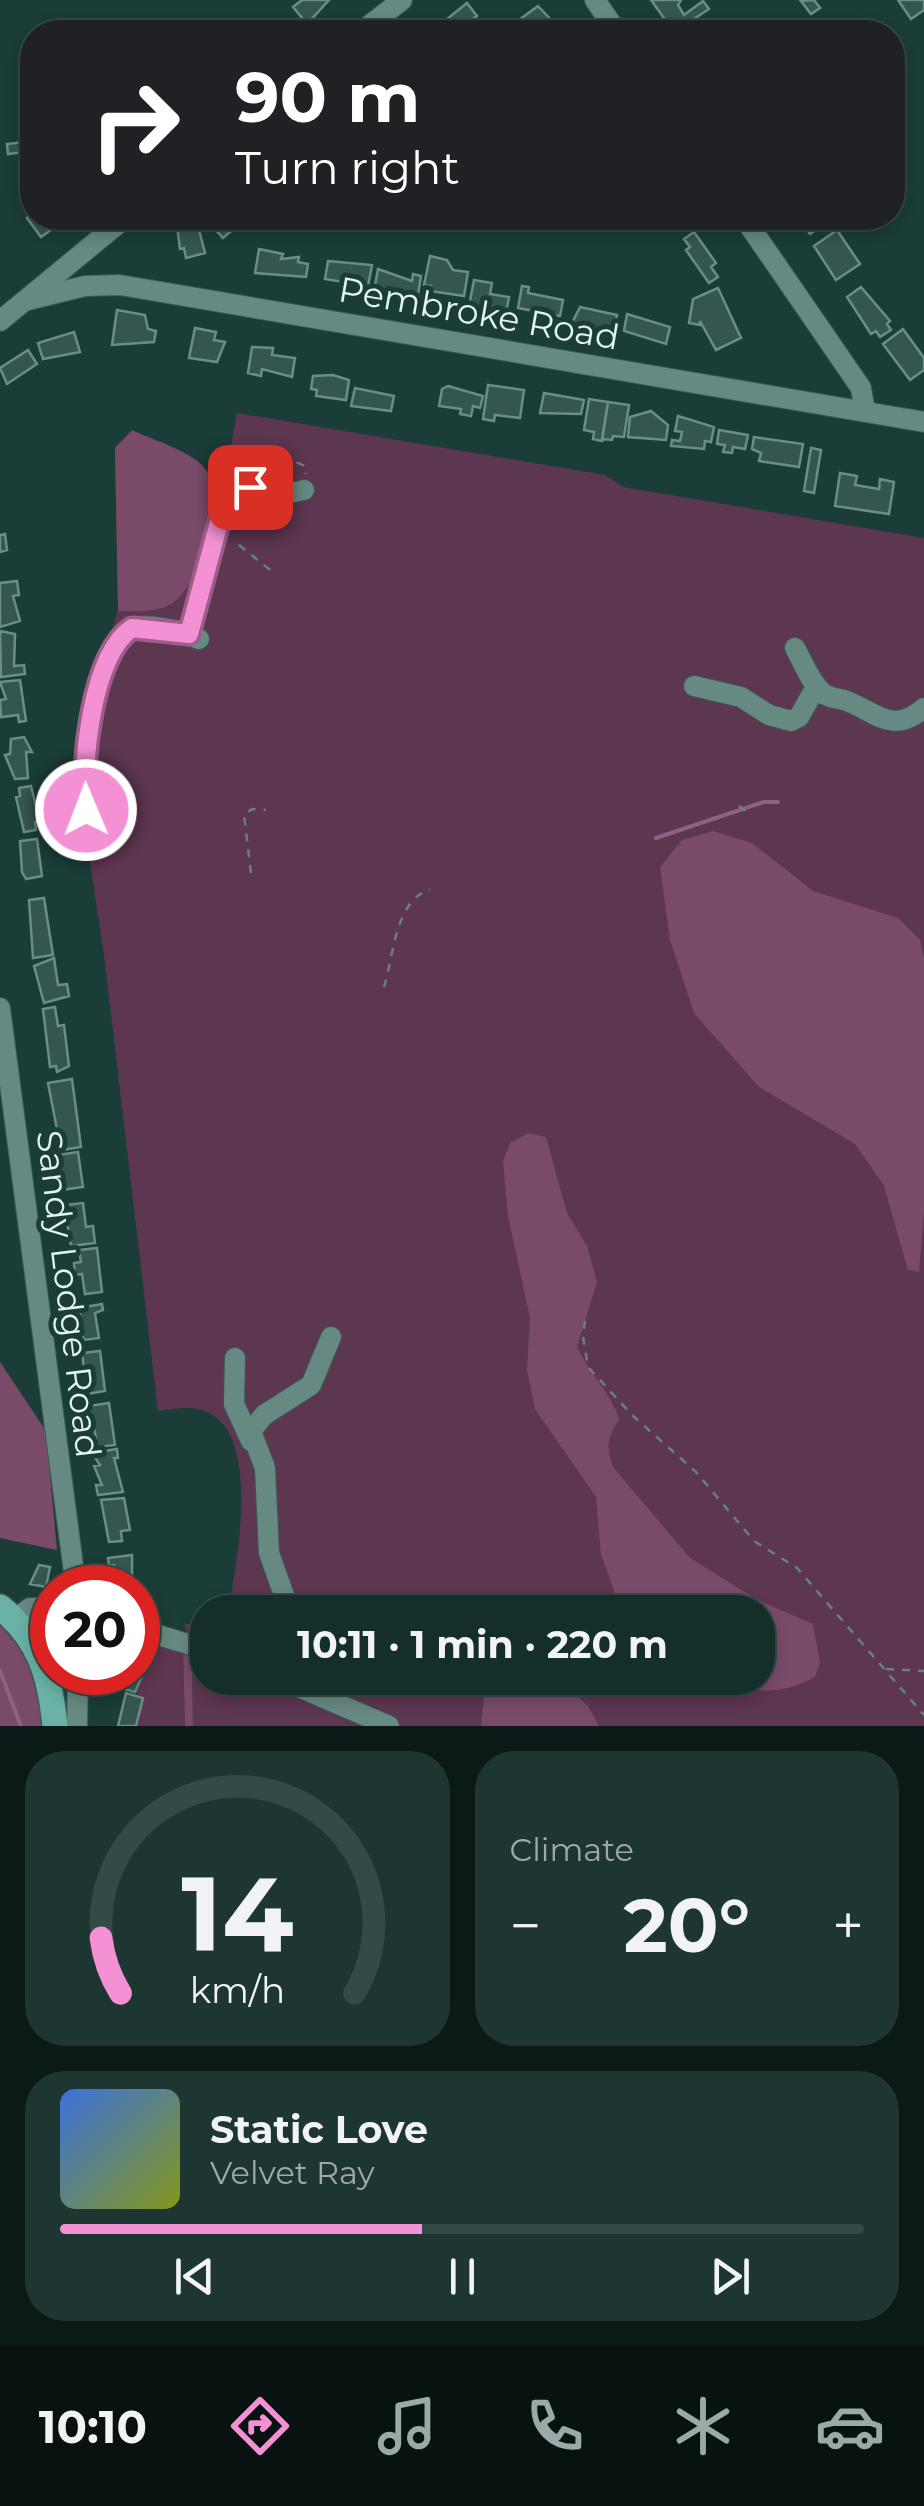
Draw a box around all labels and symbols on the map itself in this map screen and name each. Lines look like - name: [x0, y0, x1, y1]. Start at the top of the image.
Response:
- street label: Pembroke Road: [335, 267, 623, 359]
- pin: [208, 445, 293, 530]
- position arrow: [34, 758, 138, 862]
- street label: Sandy Lodge Road: [28, 1128, 110, 1460]
- speed limit sign: 20: [30, 1565, 160, 1695]

